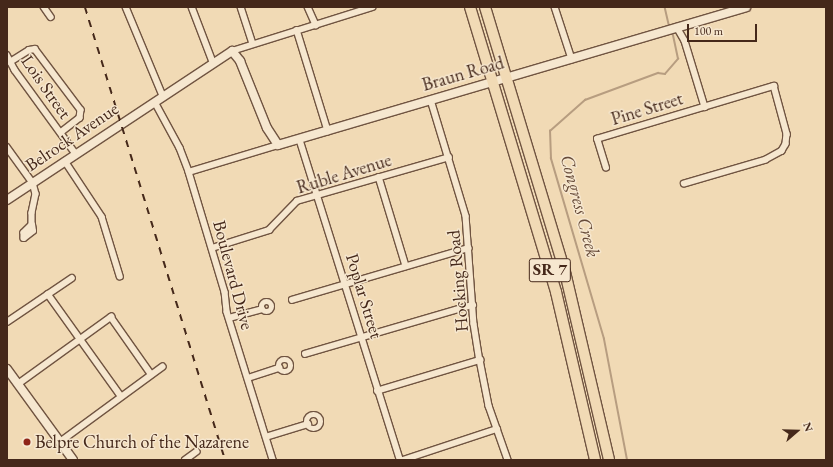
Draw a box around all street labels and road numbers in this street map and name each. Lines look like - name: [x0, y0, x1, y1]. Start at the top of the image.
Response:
- street label: Lois Street: [16, 51, 76, 123]
- street label: Braun Road: [420, 52, 506, 96]
- street label: Pine Street: [608, 88, 686, 130]
- street label: Belrock Avenue: [21, 98, 123, 176]
- street label: Ruble Avenue: [294, 149, 394, 199]
- street label: Boulevard Drive: [208, 218, 258, 332]
- street label: Hocking Road: [443, 229, 473, 333]
- street label: Poplar Street: [341, 251, 387, 341]
- road number: SR 7: [528, 255, 572, 285]

